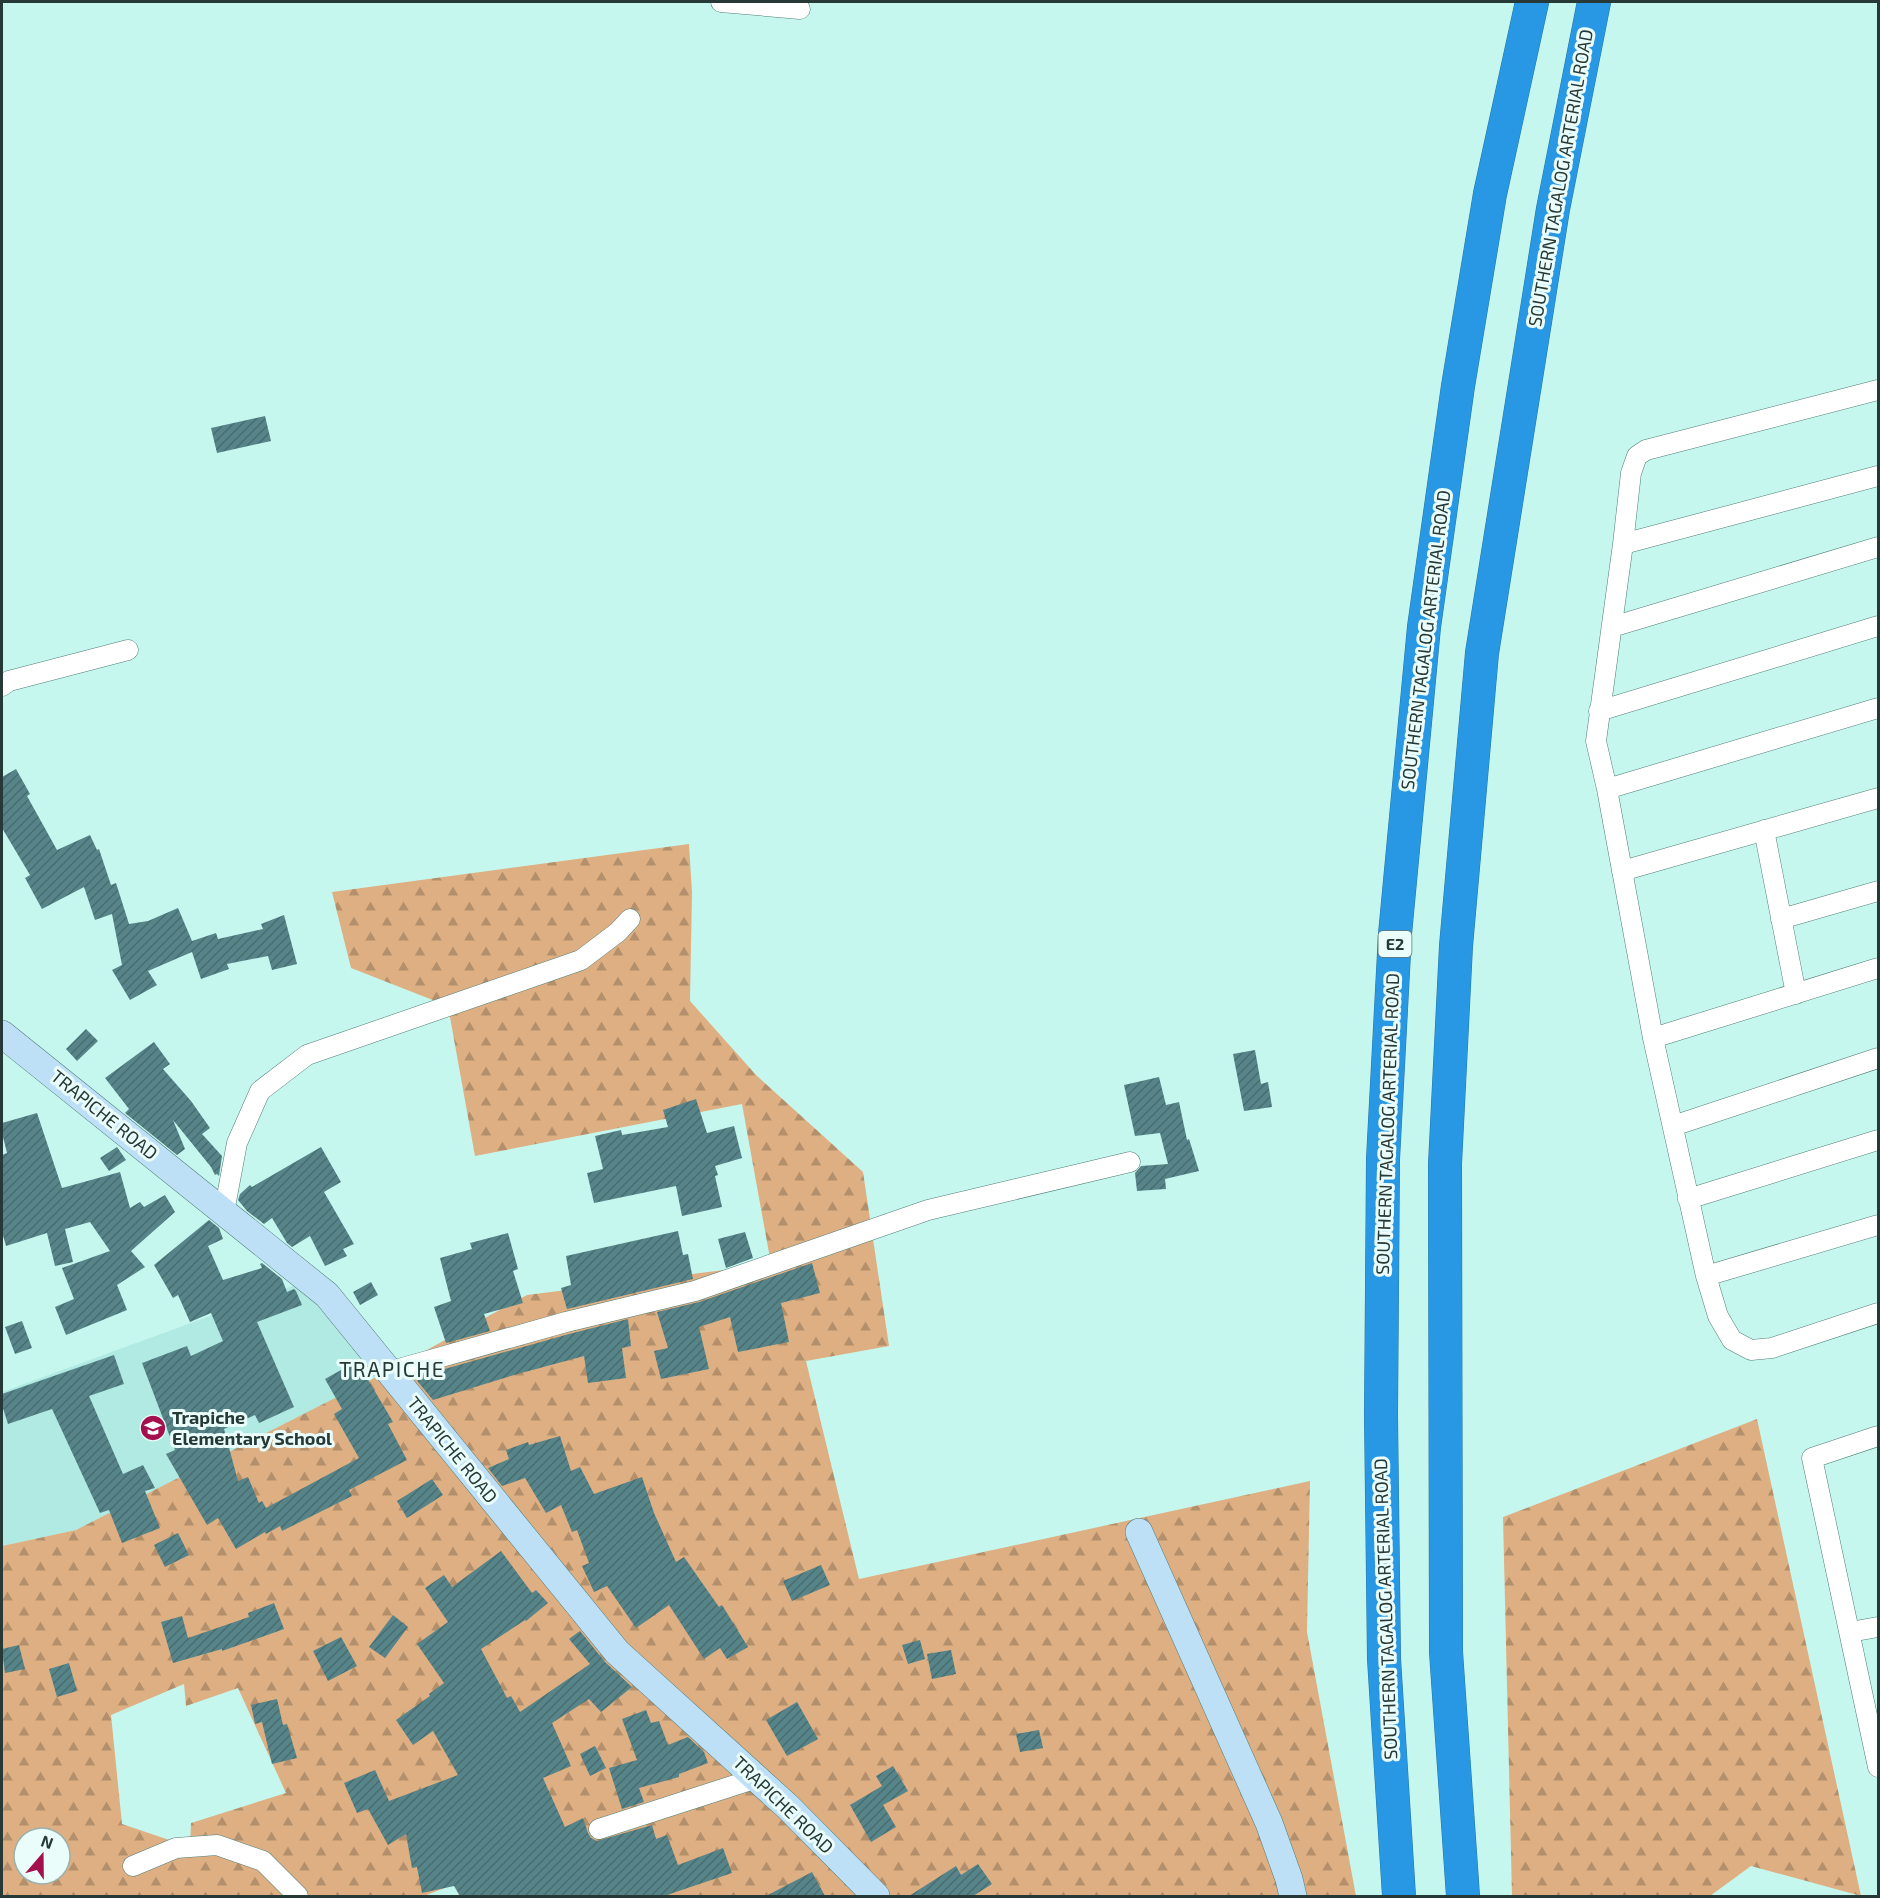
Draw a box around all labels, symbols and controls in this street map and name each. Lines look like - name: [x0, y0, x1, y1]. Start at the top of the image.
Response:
- street label: SOUTHERN TAGALOG ARTERIAL ROAD: [1523, 27, 1597, 328]
- street label: SOUTHERN TAGALOG ARTERIAL ROAD: [1396, 489, 1454, 791]
- road number: E2: [1378, 931, 1412, 957]
- street label: SOUTHERN TAGALOG ARTERIAL ROAD: [1371, 973, 1403, 1275]
- street label: TRAPICHE ROAD: [47, 1065, 162, 1164]
- district label: TRAPICHE: [339, 1356, 445, 1381]
- street label: TRAPICHE ROAD: [403, 1392, 502, 1507]
- place label: Trapiche Elementary School: [172, 1406, 332, 1449]
- school or university icon: Trapiche Elementary School: [138, 1413, 168, 1443]
- street label: SOUTHERN TAGALOG ARTERIAL ROAD: [1369, 1458, 1401, 1760]
- street label: TRAPICHE ROAD: [729, 1751, 838, 1858]
- north arrow: [12, 1826, 72, 1886]
- text: N: [39, 1831, 56, 1852]

